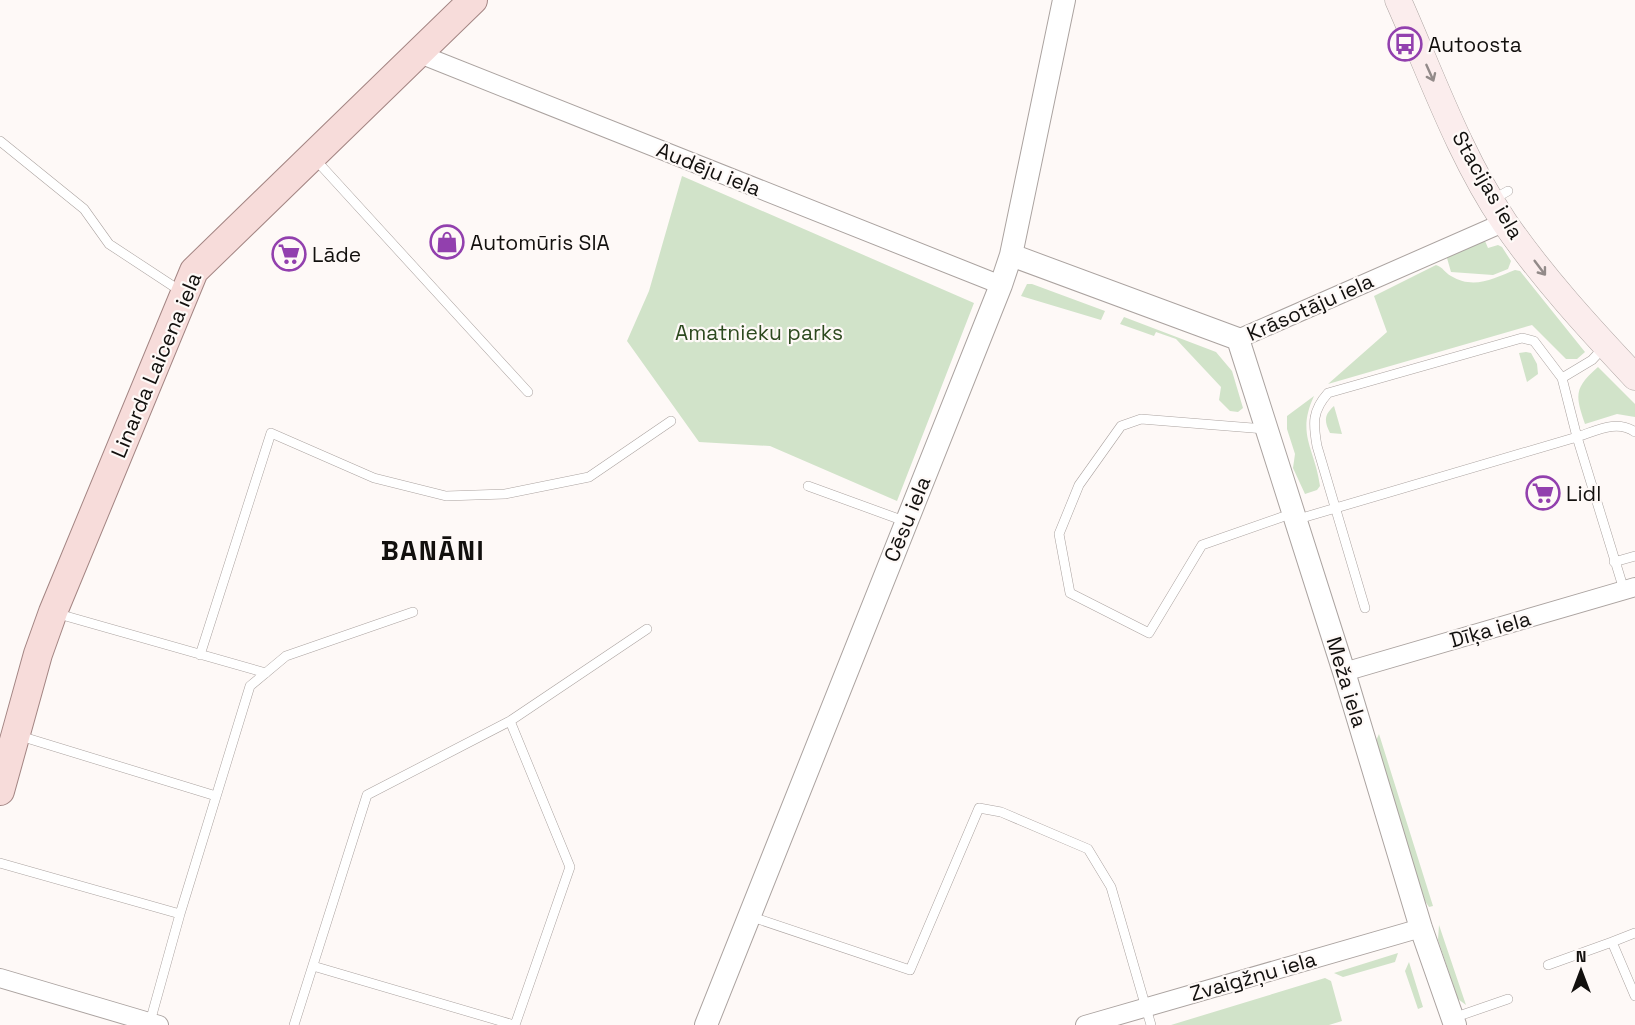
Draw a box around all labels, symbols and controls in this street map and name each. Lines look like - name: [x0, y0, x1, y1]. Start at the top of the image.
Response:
- bus stop icon: Autoosta: [1387, 26, 1423, 62]
- place label: Autoosta: [1428, 31, 1522, 58]
- one-way arrow: [1425, 63, 1436, 81]
- street label: Stacijas iela: [1446, 126, 1530, 244]
- street label: Audēju iela: [653, 136, 765, 202]
- shop icon: Automūris SIA: [429, 224, 465, 260]
- place label: Automūris SIA: [470, 229, 610, 256]
- supermarket icon: Lāde: [271, 236, 307, 272]
- place label: Lāde: [312, 241, 361, 268]
- one-way arrow: [1534, 260, 1547, 276]
- street label: Krāsotāju iela: [1242, 267, 1378, 347]
- street label: Linarda Laicena iela: [105, 268, 207, 462]
- park label: Amatnieku parks: [675, 319, 843, 346]
- street label: Cēsu iela: [878, 472, 936, 566]
- supermarket icon: Lidl: [1525, 475, 1561, 511]
- place label: Lidl: [1566, 480, 1601, 507]
- district label: BANĀNI: [381, 533, 485, 568]
- street label: Dīķa iela: [1446, 605, 1534, 653]
- street label: Meža iela: [1320, 633, 1374, 731]
- north arrow: [1551, 941, 1611, 1001]
- street label: Zvaigžņu iela: [1187, 945, 1319, 1007]
- text: N: [1576, 946, 1586, 967]

